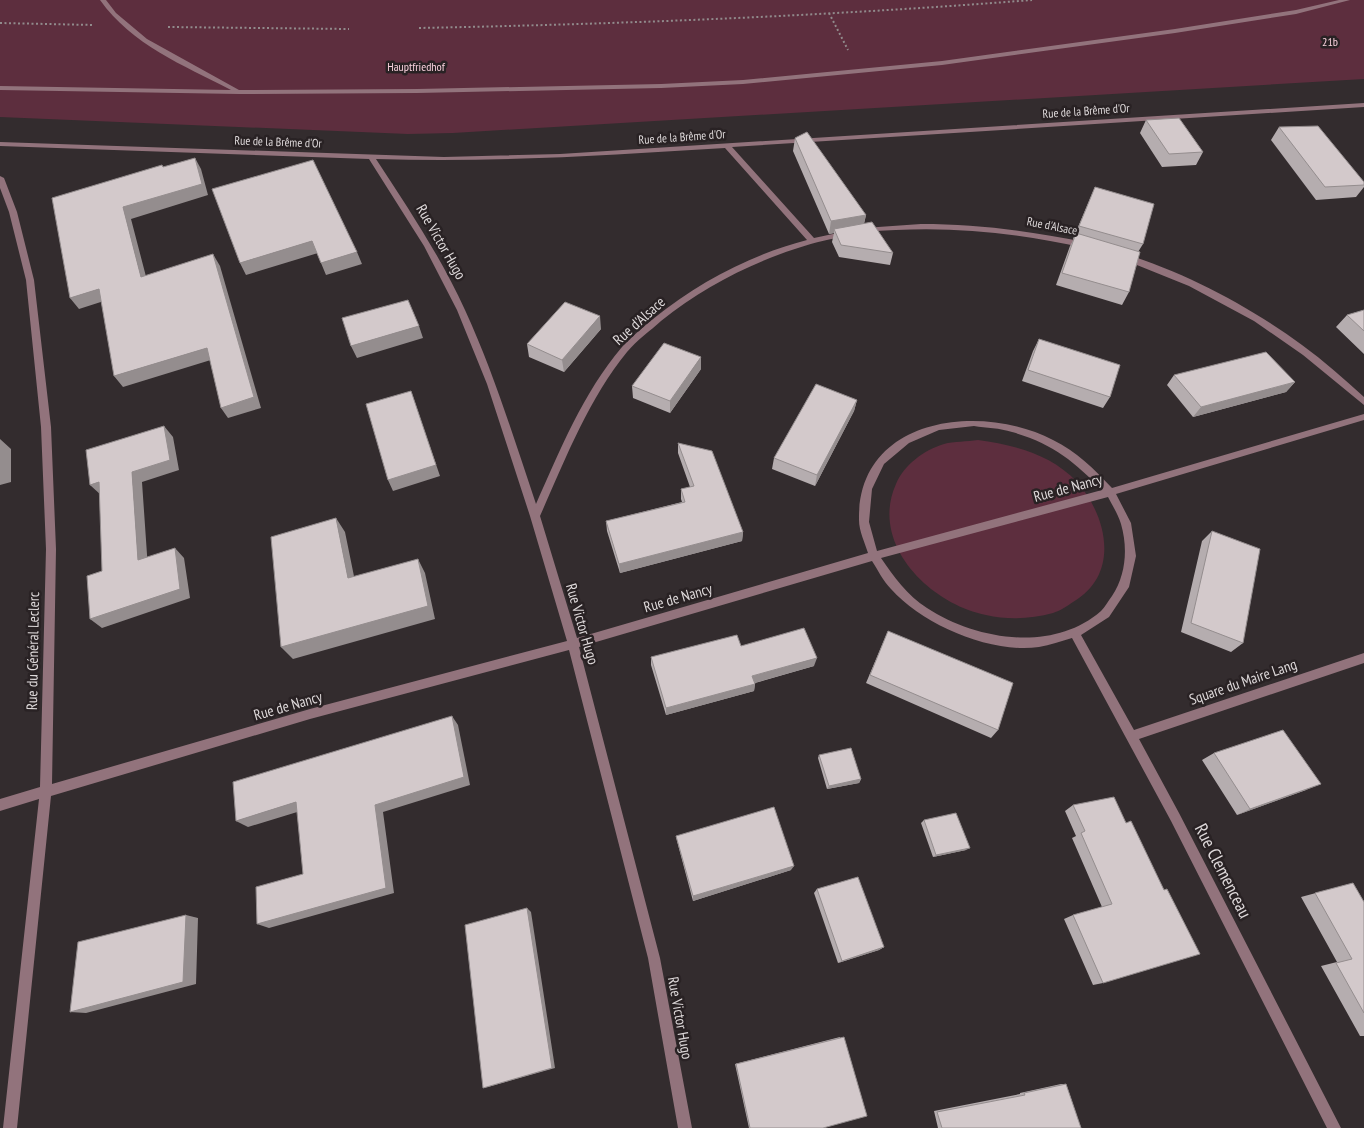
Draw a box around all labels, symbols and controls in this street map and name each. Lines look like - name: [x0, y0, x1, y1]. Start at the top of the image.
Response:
- park label: 21b: [1322, 34, 1338, 49]
- park label: Hauptfriedhof: [387, 59, 446, 74]
- street label: Rue de la Brême d'Or: [1042, 100, 1131, 121]
- street label: Rue de la Brême d'Or: [638, 126, 727, 147]
- street label: Rue de la Brême d'Or: [234, 132, 323, 151]
- street label: Rue Victor Hugo: [412, 201, 471, 283]
- street label: Rue d'Alsace: [1026, 213, 1079, 238]
- street label: Rue d'Alsace: [609, 292, 669, 349]
- street label: Rue de Nancy: [1031, 469, 1105, 506]
- street label: Rue de Nancy: [641, 579, 715, 616]
- street label: Rue Victor Hugo: [562, 581, 603, 667]
- street label: Rue du Général Leclerc: [22, 591, 43, 710]
- street label: Square du Maire Lang: [1187, 654, 1299, 709]
- street label: Rue de Nancy: [251, 687, 325, 724]
- street label: Rue Clemenceau: [1190, 820, 1257, 922]
- street label: Rue Victor Hugo: [664, 975, 697, 1061]

